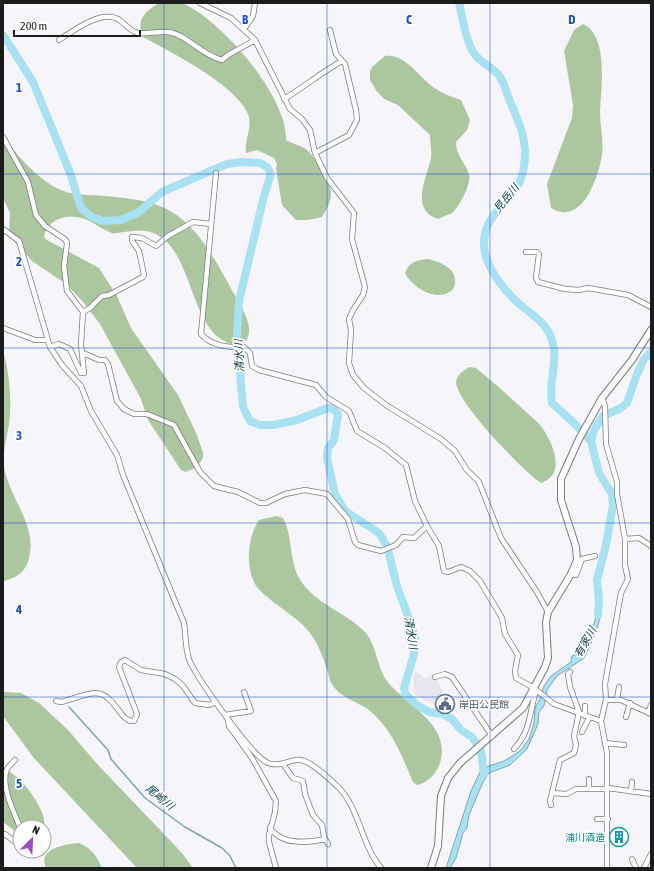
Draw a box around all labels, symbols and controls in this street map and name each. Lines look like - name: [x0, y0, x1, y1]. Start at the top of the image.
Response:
- scale bar: [14, 12, 140, 38]
- text: B: [242, 12, 249, 27]
- text: C: [406, 12, 412, 27]
- text: D: [568, 12, 576, 27]
- text: 200 m: [20, 19, 47, 33]
- text: 1: [16, 80, 22, 95]
- water label: 見岳川: [491, 181, 522, 215]
- text: 2: [16, 254, 22, 269]
- water label: 清水川: [232, 338, 246, 373]
- text: 3: [16, 428, 22, 443]
- text: 4: [15, 602, 22, 617]
- water label: 清水川: [402, 616, 420, 651]
- water label: 有家川: [572, 624, 599, 659]
- public building icon: 岸田公民館: [434, 693, 456, 715]
- place label: 岸田公民館: [459, 699, 509, 710]
- text: 5: [16, 776, 22, 791]
- water label: 尾崎川: [144, 782, 177, 813]
- north arrow: [12, 819, 52, 859]
- text: N: [31, 823, 41, 837]
- building icon: 浦川酒造: [608, 826, 630, 848]
- place label: 浦川酒造: [565, 832, 605, 843]

